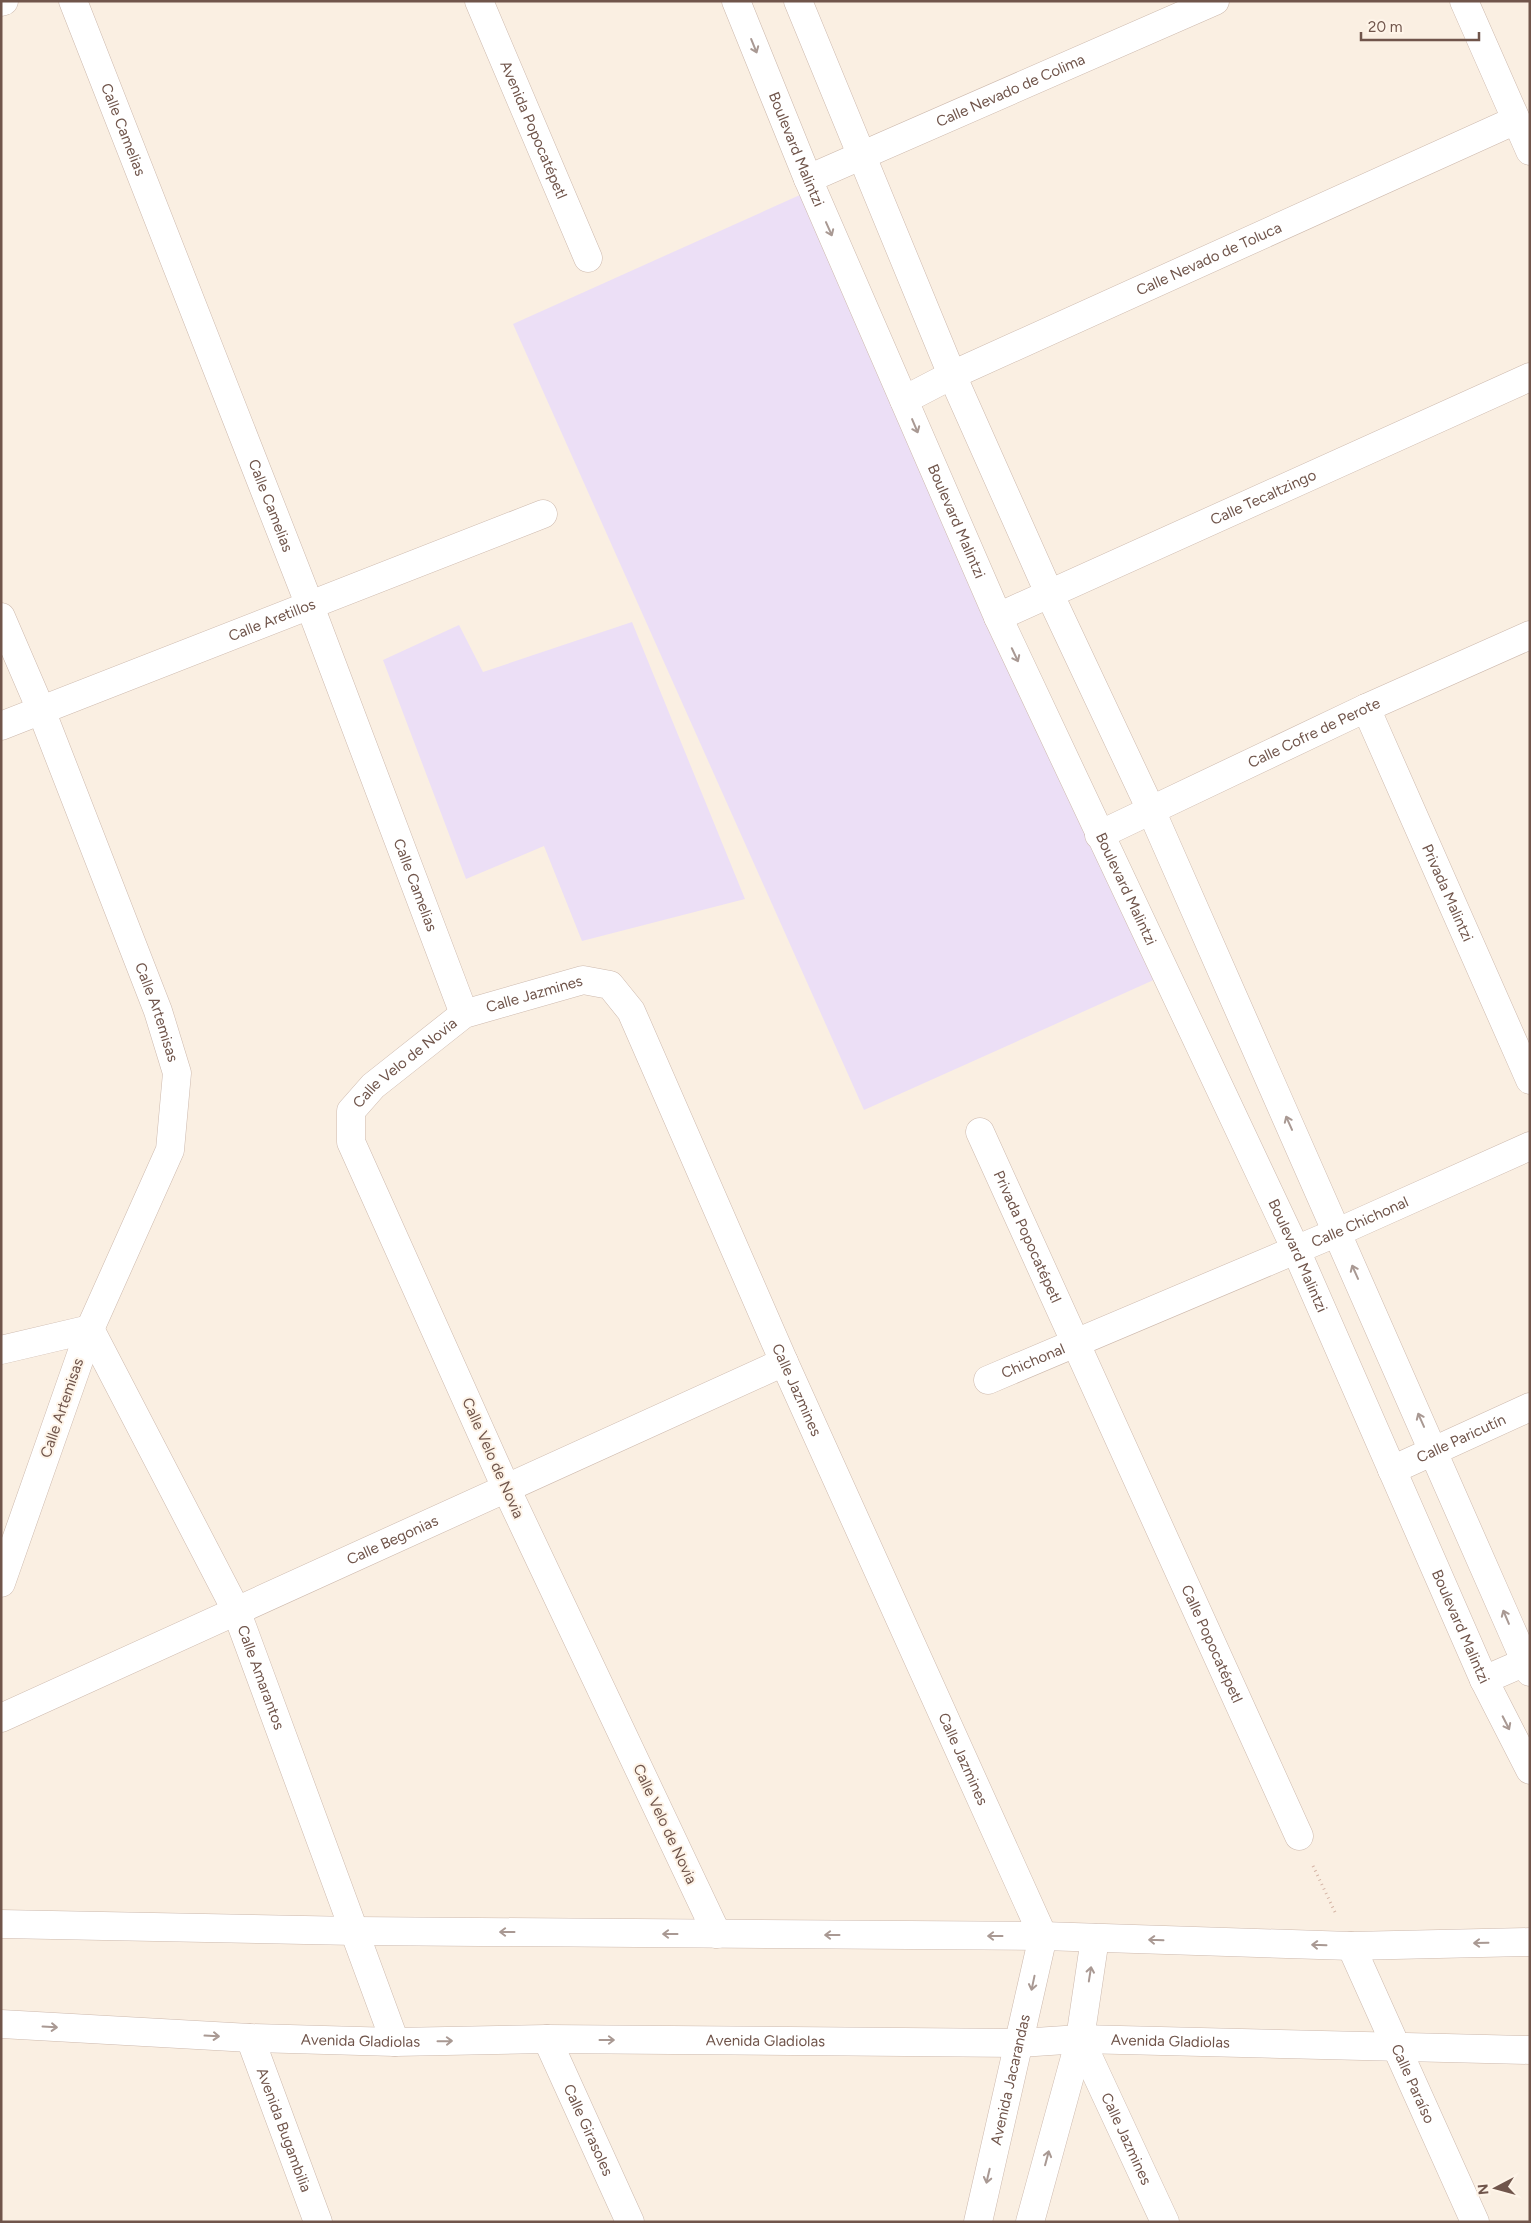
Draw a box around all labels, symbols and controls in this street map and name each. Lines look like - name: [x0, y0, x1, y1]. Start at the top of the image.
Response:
- scale bar: [1361, 10, 1478, 42]
- text: 20 m: [1368, 18, 1402, 36]
- one-way arrow: [750, 38, 759, 54]
- street label: Calle Nevado de Colima: [933, 50, 1088, 131]
- street label: Avenida Popocatépetl: [496, 58, 571, 202]
- street label: Calle Camelias: [97, 81, 150, 178]
- street label: Boulevard Malintzi: [765, 89, 828, 209]
- street label: Calle Nevado de Toluca: [1133, 218, 1284, 300]
- one-way arrow: [825, 221, 835, 236]
- one-way arrow: [911, 418, 921, 433]
- street label: Calle Camelias: [244, 457, 297, 555]
- street label: Boulevard Malintzi: [924, 461, 989, 581]
- street label: Calle Tecaltzingo: [1208, 466, 1319, 529]
- street label: Calle Aretillos: [226, 595, 318, 645]
- one-way arrow: [1011, 647, 1021, 662]
- street label: Calle Cofre de Perote: [1245, 694, 1383, 772]
- street label: Boulevard Malintzi: [1092, 830, 1160, 948]
- street label: Calle Camelias: [390, 836, 441, 934]
- street label: Privada Malintzi: [1418, 841, 1477, 944]
- street label: Calle Artemisas: [131, 960, 182, 1064]
- street label: Calle Jazmines: [484, 972, 585, 1016]
- street label: Calle Velo de Novia: [349, 1014, 461, 1112]
- one-way arrow: [1284, 1116, 1294, 1131]
- street label: Privada Popocatépetl: [990, 1168, 1065, 1306]
- street label: Calle Chichonal: [1309, 1193, 1411, 1251]
- street label: Boulevard Malintzi: [1264, 1196, 1331, 1315]
- one-way arrow: [1350, 1265, 1360, 1280]
- street label: Chichonal: [999, 1340, 1068, 1382]
- street label: Calle Jazmines: [768, 1341, 825, 1439]
- street label: Calle Artemisas: [37, 1356, 87, 1460]
- street label: Calle Velo de Novia: [458, 1395, 528, 1521]
- street label: Calle Paricutín: [1414, 1410, 1508, 1467]
- one-way arrow: [1415, 1413, 1425, 1428]
- street label: Calle Begonias: [344, 1511, 441, 1569]
- street label: Boulevard Malintzi: [1428, 1567, 1493, 1687]
- street label: Calle Popocatépetl: [1177, 1582, 1246, 1706]
- one-way arrow: [1501, 1610, 1510, 1625]
- street label: Calle Amarantos: [233, 1623, 288, 1732]
- street label: Calle Jazmines: [934, 1710, 992, 1808]
- one-way arrow: [1502, 1715, 1511, 1730]
- street label: Calle Velo de Novia: [629, 1761, 701, 1887]
- one-way arrow: [499, 1927, 516, 1937]
- one-way arrow: [662, 1929, 678, 1939]
- one-way arrow: [824, 1930, 840, 1940]
- one-way arrow: [987, 1931, 1003, 1941]
- one-way arrow: [1148, 1935, 1164, 1944]
- one-way arrow: [1473, 1938, 1490, 1948]
- one-way arrow: [1311, 1940, 1327, 1949]
- one-way arrow: [1085, 1966, 1095, 1982]
- one-way arrow: [1028, 1975, 1037, 1991]
- street label: Avenida Jacarandas: [987, 2013, 1034, 2147]
- one-way arrow: [42, 2023, 58, 2032]
- street label: Avenida Gladiolas: [301, 2030, 420, 2051]
- one-way arrow: [204, 2031, 220, 2040]
- street label: Avenida Gladiolas: [706, 2031, 825, 2050]
- street label: Avenida Gladiolas: [1111, 2031, 1230, 2052]
- one-way arrow: [598, 2035, 615, 2045]
- one-way arrow: [436, 2036, 452, 2046]
- street label: Calle Paraíso: [1387, 2041, 1439, 2127]
- street label: Avenida Bugambilia: [253, 2065, 315, 2195]
- street label: Calle Girasoles: [560, 2081, 617, 2179]
- street label: Calle Jazmines: [1097, 2090, 1155, 2188]
- one-way arrow: [1043, 2150, 1052, 2166]
- north arrow: [1471, 2163, 1521, 2213]
- one-way arrow: [983, 2167, 992, 2183]
- text: N: [1475, 2183, 1493, 2196]

